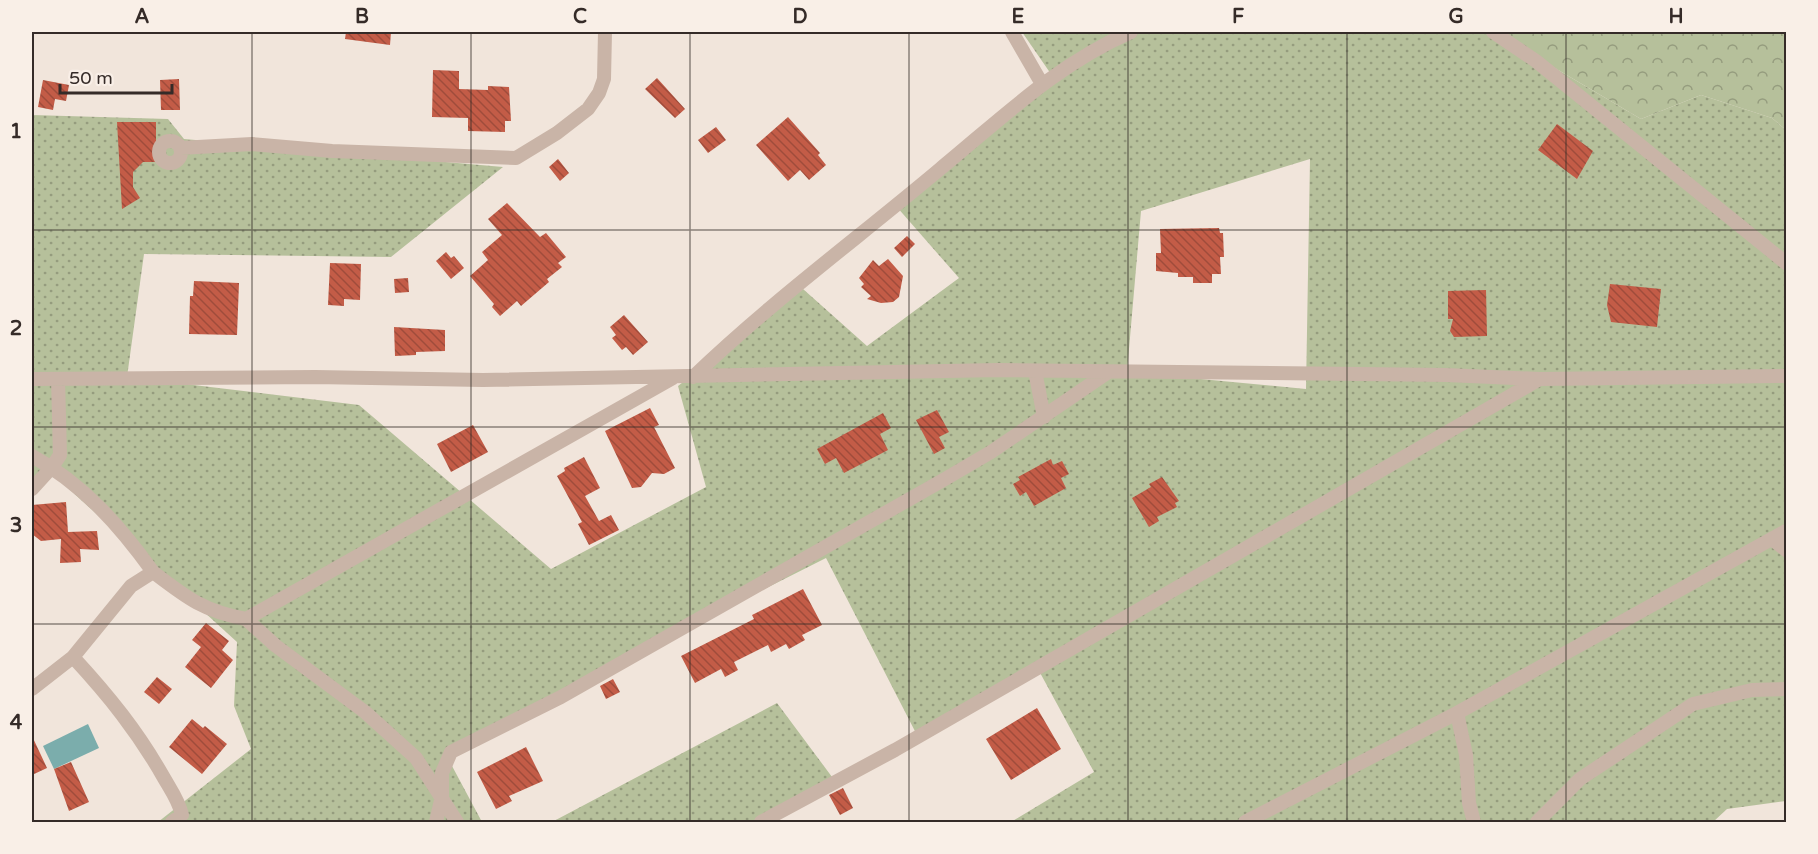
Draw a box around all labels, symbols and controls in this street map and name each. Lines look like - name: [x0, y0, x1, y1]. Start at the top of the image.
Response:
- text: A: [135, 5, 150, 29]
- text: B: [355, 5, 369, 29]
- text: C: [573, 5, 587, 29]
- text: D: [792, 5, 808, 29]
- text: E: [1012, 5, 1025, 29]
- text: F: [1232, 5, 1244, 29]
- text: G: [1448, 5, 1464, 29]
- text: H: [1668, 5, 1684, 29]
- scale bar: [60, 57, 172, 95]
- text: 50 m: [69, 67, 113, 89]
- text: 1: [10, 120, 22, 144]
- text: 2: [10, 317, 22, 341]
- text: 3: [10, 514, 22, 538]
- text: 4: [10, 711, 23, 735]

